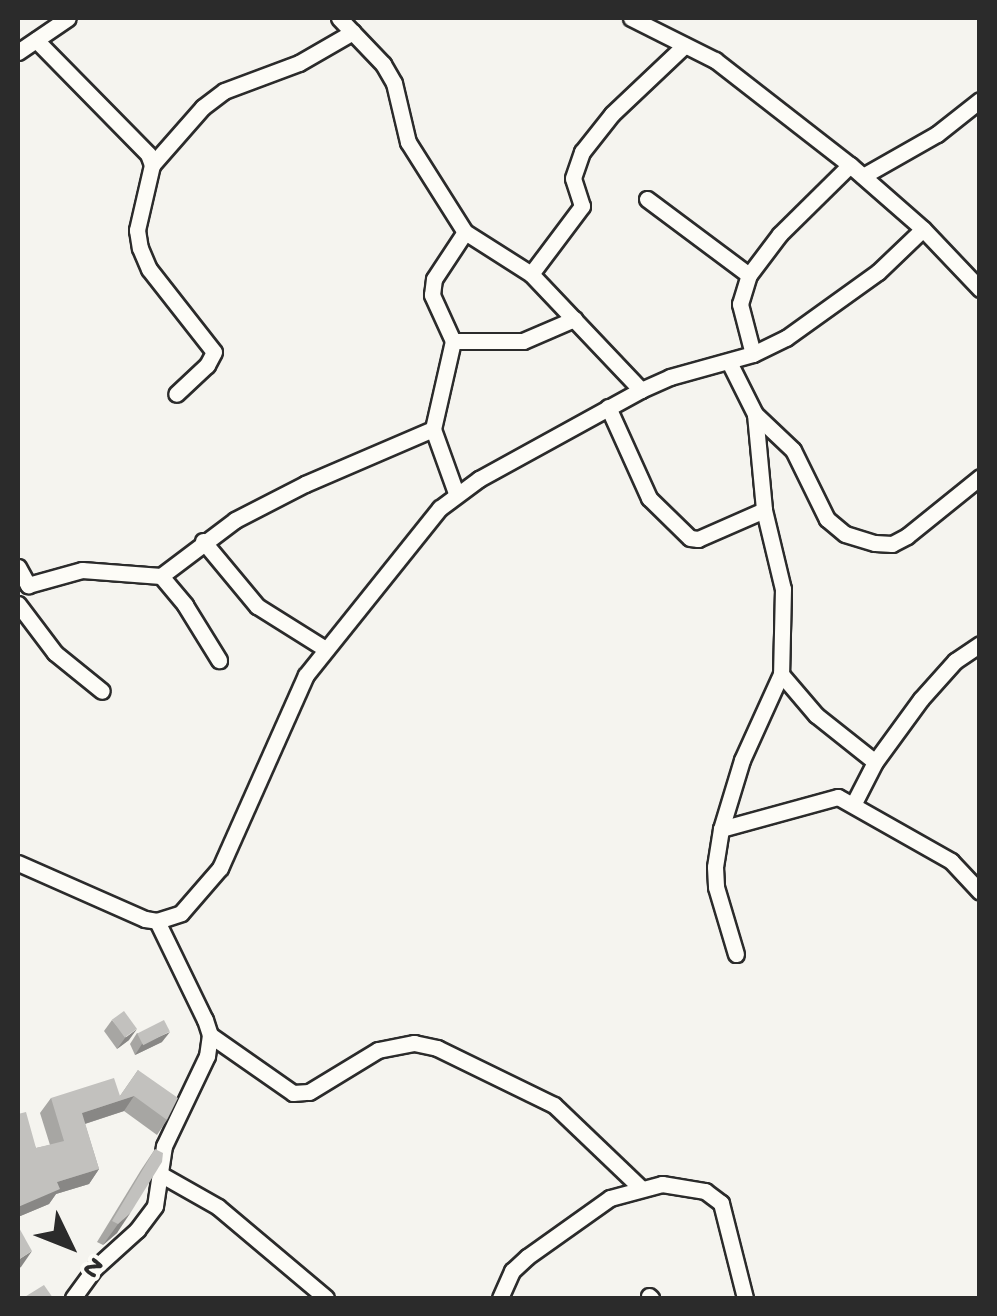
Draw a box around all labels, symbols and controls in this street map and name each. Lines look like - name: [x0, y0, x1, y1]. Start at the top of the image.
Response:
- north arrow: [20, 1196, 120, 1296]
- text: N: [74, 1249, 111, 1285]

